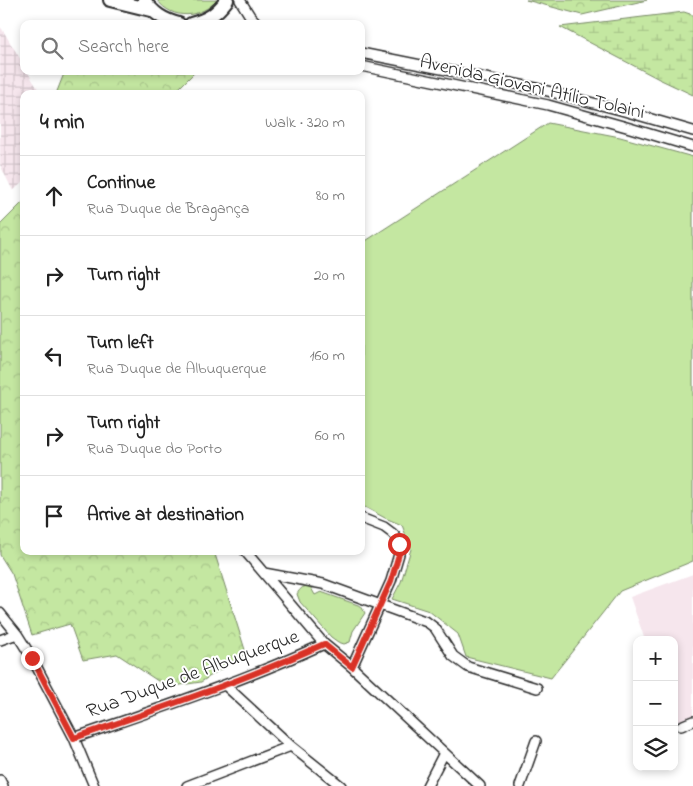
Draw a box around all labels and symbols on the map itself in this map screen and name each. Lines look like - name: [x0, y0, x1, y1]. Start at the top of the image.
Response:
- street label: Avenida Giovani Atílio Tolaini: [417, 48, 647, 128]
- route start: [388, 533, 411, 556]
- street label: Rua Duque de Albuquerque: [83, 623, 303, 727]
- route end: [21, 647, 44, 670]

